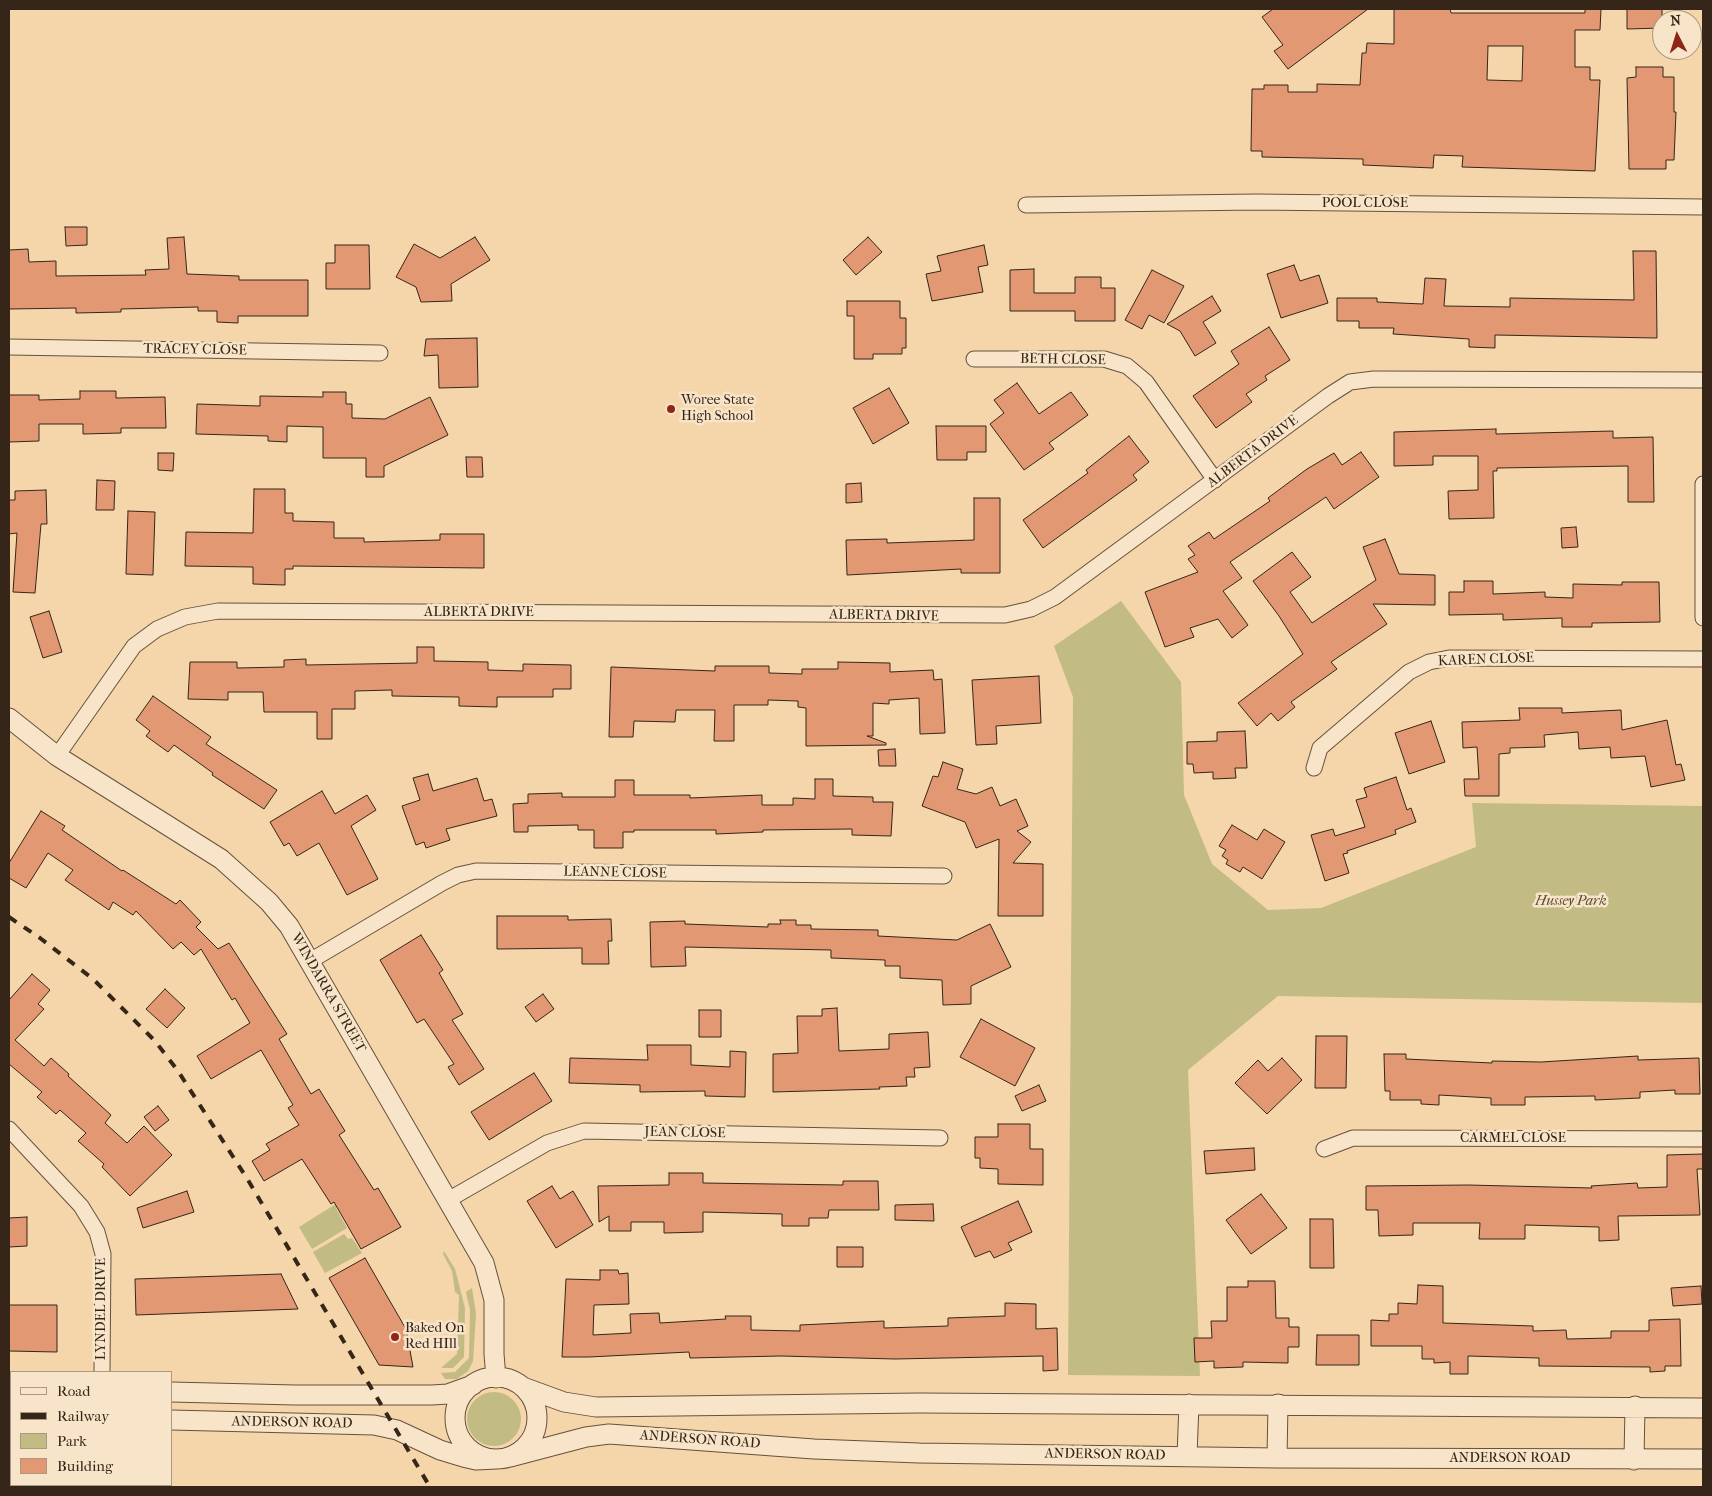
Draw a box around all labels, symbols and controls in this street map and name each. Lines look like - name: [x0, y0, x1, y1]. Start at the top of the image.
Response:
- north arrow: [1652, 10, 1702, 60]
- text: N: [1670, 12, 1682, 29]
- street label: POOL CLOSE: [1322, 196, 1408, 212]
- street label: TRACEY CLOSE: [143, 341, 247, 359]
- street label: BETH CLOSE: [1020, 351, 1106, 369]
- place label: Woree State High School: [681, 393, 754, 426]
- marker: Woree State High School: [665, 403, 677, 415]
- street label: ALBERTA DRIVE: [1204, 412, 1302, 492]
- street label: ALBERTA DRIVE: [424, 605, 534, 621]
- street label: ALBERTA DRIVE: [829, 607, 939, 625]
- street label: KAREN CLOSE: [1438, 650, 1534, 670]
- street label: LEANNE CLOSE: [563, 864, 667, 882]
- park label: Hussey Park: [1535, 894, 1607, 910]
- street label: WINDARRA STREET: [287, 930, 369, 1056]
- street label: JEAN CLOSE: [644, 1124, 726, 1142]
- street label: CARMEL CLOSE: [1460, 1131, 1566, 1147]
- street label: LYNDEL DRIVE: [94, 1258, 110, 1360]
- place label: Baked On Red HIll: [405, 1321, 464, 1354]
- marker: Baked On Red HIll: [389, 1331, 401, 1343]
- legend: [10, 1371, 172, 1486]
- text: Road: [57, 1382, 90, 1400]
- text: Railway: [57, 1407, 109, 1425]
- street label: ANDERSON ROAD: [231, 1414, 353, 1432]
- street label: ANDERSON ROAD: [639, 1427, 761, 1453]
- text: Park: [57, 1432, 87, 1450]
- street label: ANDERSON ROAD: [1044, 1446, 1166, 1464]
- street label: ANDERSON ROAD: [1449, 1451, 1571, 1467]
- text: Building: [57, 1457, 113, 1475]

